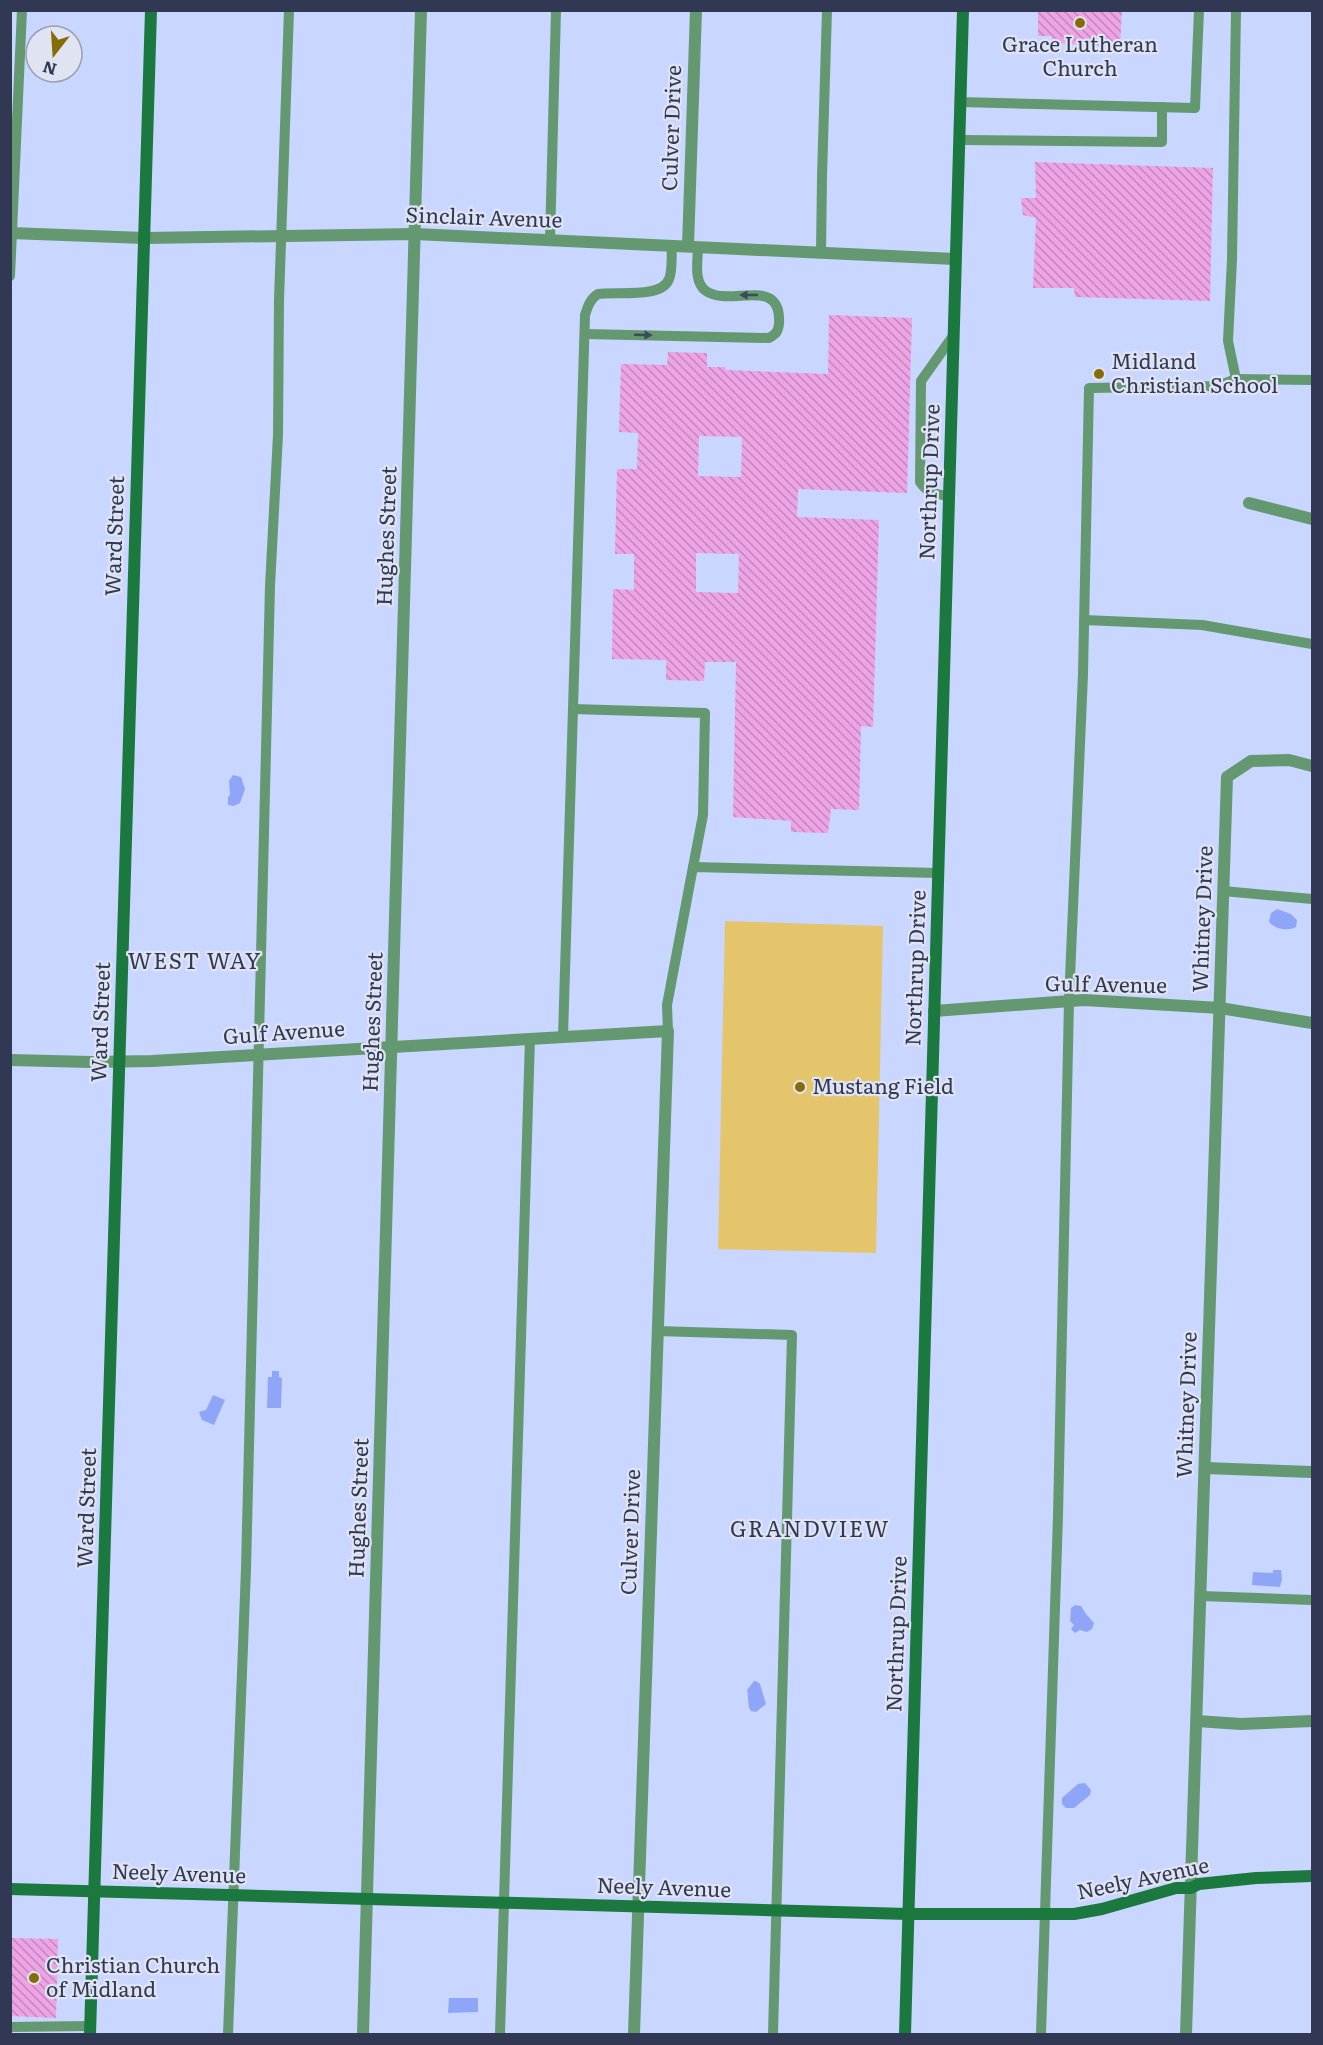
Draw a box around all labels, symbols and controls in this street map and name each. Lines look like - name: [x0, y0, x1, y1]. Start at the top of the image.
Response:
- marker: Grace Lutheran Church: [1073, 16, 1087, 30]
- north arrow: [24, 24, 84, 84]
- place label: Grace Lutheran Church: [1002, 27, 1158, 82]
- text: N: [39, 56, 59, 83]
- street label: Culver Drive: [652, 64, 687, 191]
- street label: Sinclair Avenue: [405, 197, 563, 234]
- one-way arrow: [740, 290, 759, 300]
- one-way arrow: [634, 330, 653, 339]
- place label: Midland Christian School: [1111, 344, 1278, 399]
- marker: Midland Christian School: [1092, 367, 1106, 381]
- street label: Northrup Drive: [909, 403, 946, 561]
- street label: Hughes Street: [367, 465, 402, 606]
- street label: Ward Street: [95, 475, 130, 597]
- street label: Whitney Drive: [1182, 845, 1219, 993]
- street label: Northrup Drive: [895, 889, 932, 1047]
- district label: WEST WAY: [128, 943, 262, 976]
- street label: Hughes Street: [353, 951, 388, 1092]
- street label: Ward Street: [81, 961, 116, 1083]
- street label: Gulf Avenue: [1045, 966, 1167, 999]
- street label: Gulf Avenue: [222, 1011, 346, 1050]
- place label: Mustang Field: [812, 1069, 954, 1100]
- marker: Mustang Field: [793, 1080, 807, 1094]
- street label: Whitney Drive: [1166, 1331, 1203, 1479]
- street label: Hughes Street: [339, 1437, 374, 1578]
- street label: Ward Street: [67, 1447, 102, 1569]
- street label: Culver Drive: [611, 1468, 646, 1595]
- district label: GRANDVIEW: [730, 1511, 890, 1544]
- street label: Northrup Drive: [876, 1555, 913, 1713]
- street label: Neely Avenue: [1074, 1847, 1211, 1906]
- street label: Neely Avenue: [111, 1854, 247, 1889]
- street label: Neely Avenue: [596, 1868, 732, 1903]
- place label: Christian Church of Midland: [46, 1948, 220, 2003]
- marker: Christian Church of Midland: [27, 1971, 41, 1985]

